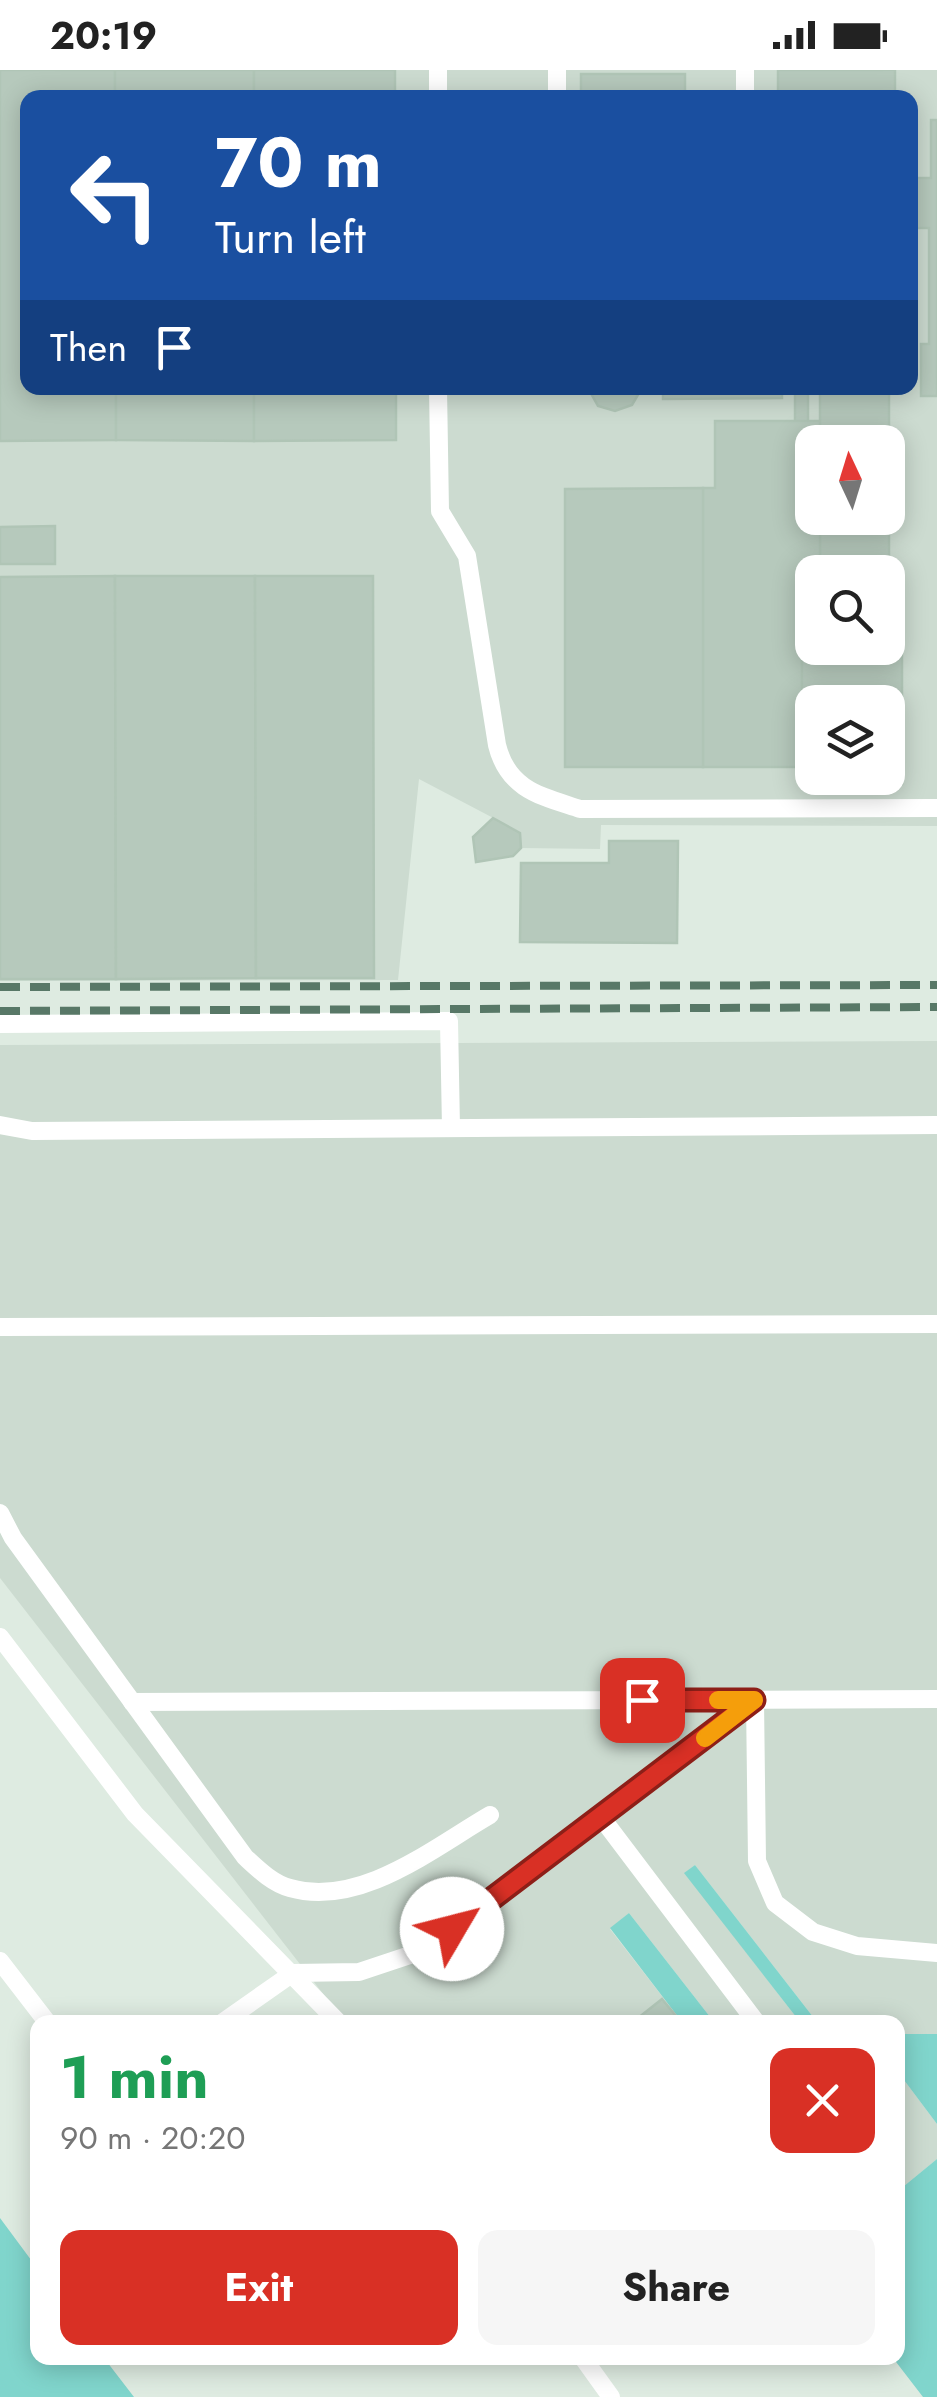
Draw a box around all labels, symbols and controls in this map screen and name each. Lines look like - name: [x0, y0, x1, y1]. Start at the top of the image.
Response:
- text: 20:19: [50, 8, 157, 63]
- text: 70 m: [215, 112, 382, 213]
- icon: left: [50, 130, 180, 260]
- text: Turn left: [215, 205, 366, 270]
- text: Then: [50, 320, 127, 375]
- icon: arrive: [147, 320, 202, 375]
- north arrow: [795, 425, 905, 535]
- map controls: [795, 425, 905, 795]
- button: search: [795, 555, 905, 665]
- button: layers: [795, 685, 905, 795]
- pin: [600, 1658, 685, 1743]
- icon: arrive: [615, 1673, 670, 1728]
- position arrow: [400, 1877, 504, 1981]
- text: 1 min: [60, 2034, 209, 2121]
- button: close: [770, 2048, 875, 2153]
- text: 90 m · 20:20: [60, 2115, 245, 2161]
- button: Exit: [60, 2230, 458, 2345]
- button: Share: [478, 2230, 875, 2345]

